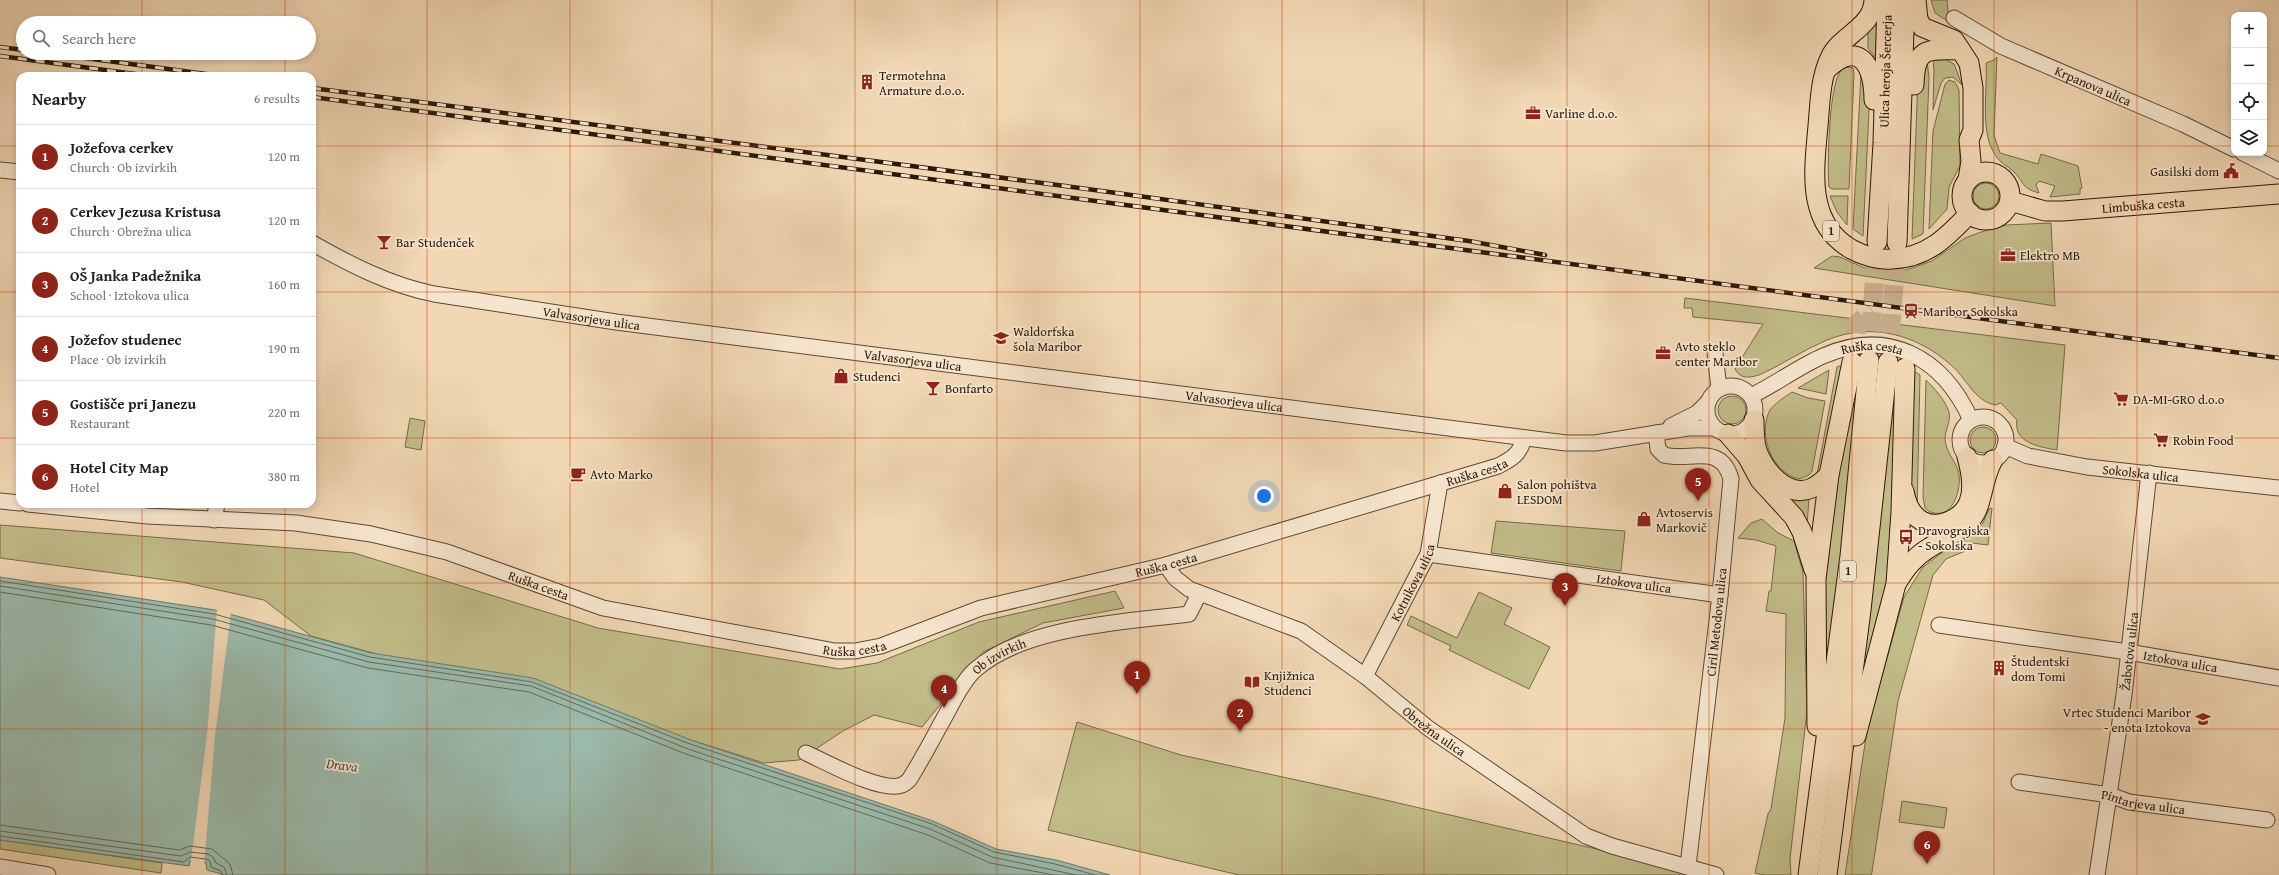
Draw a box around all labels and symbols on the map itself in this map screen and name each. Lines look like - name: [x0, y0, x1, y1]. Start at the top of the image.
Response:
- street label: Ulica heroja Šercerja: [1874, 14, 1897, 128]
- street label: Krpanova ulica: [2052, 61, 2135, 111]
- place label: Termotehna Armature d.o.o.: [879, 66, 964, 100]
- building icon: Termotehna Armature d.o.o.: [858, 73, 876, 91]
- office icon: Varline d.o.o.: [1524, 104, 1542, 122]
- place label: Varline d.o.o.: [1545, 104, 1617, 123]
- place label: Gasilski dom: [2150, 162, 2219, 181]
- public building icon: Gasilski dom: [2222, 162, 2240, 180]
- street label: Limbuška cesta: [2101, 192, 2186, 218]
- road number: 1: [1823, 221, 1839, 241]
- bar icon: Bar Studenček: [375, 233, 393, 251]
- place label: Bar Studenček: [396, 233, 475, 252]
- office icon: Elektro MB: [1999, 246, 2017, 264]
- place label: Elektro MB: [2020, 246, 2080, 265]
- street label: Valvasorjeva ulica: [541, 302, 642, 335]
- station icon: Maribor Sokolska: [1902, 302, 1920, 320]
- place label: Maribor Sokolska: [1923, 302, 2019, 321]
- place label: Waldorfska šola Maribor: [1013, 322, 1083, 356]
- school or university icon: Waldorfska šola Maribor: [992, 329, 1010, 347]
- street label: Ruška cesta: [1839, 336, 1907, 360]
- place label: Avto steklo center Maribor: [1675, 337, 1758, 371]
- office icon: Avto steklo center Maribor: [1654, 344, 1672, 362]
- street label: Valvasorjeva ulica: [863, 345, 963, 376]
- shop icon: Studenci: [832, 367, 850, 385]
- place label: Studenci: [853, 367, 901, 386]
- bar icon: Bonfarto: [924, 379, 942, 397]
- place label: Bonfarto: [945, 379, 994, 398]
- street label: Valvasorjeva ulica: [1184, 386, 1285, 417]
- supermarket icon: DA-MI-GRO d.o.o: [2112, 390, 2130, 408]
- place label: DA-MI-GRO d.o.o: [2133, 390, 2225, 409]
- supermarket icon: Robin Food: [2152, 431, 2170, 449]
- place label: Robin Food: [2173, 431, 2234, 450]
- street label: Ruška cesta: [1444, 453, 1512, 491]
- street label: Sokolska ulica: [2101, 460, 2181, 487]
- cafe icon: Avto Marko: [569, 465, 587, 483]
- place label: Avto Marko: [590, 465, 653, 484]
- pin: 5: [1685, 468, 1711, 501]
- place label: Salon pohištva LESDOM: [1517, 475, 1597, 509]
- shop icon: Salon pohištva LESDOM: [1496, 482, 1514, 500]
- your location: [1254, 486, 1274, 506]
- place label: Avtoservis Markovič: [1656, 503, 1713, 537]
- shop icon: Avtoservis Markovič: [1635, 510, 1653, 528]
- place label: Dravograjska - Sokolska: [1918, 521, 1990, 555]
- bus stop icon: Dravograjska - Sokolska: [1897, 528, 1915, 546]
- street label: Kotnikova ulica: [1386, 542, 1440, 625]
- street label: Ruška cesta: [1133, 547, 1200, 582]
- road number: 1: [1840, 561, 1856, 581]
- street label: Ruška cesta: [506, 566, 572, 605]
- street label: Ciril Metodova ulica: [1701, 566, 1732, 677]
- street label: Iztokova ulica: [1595, 569, 1673, 598]
- pin: 3: [1552, 573, 1578, 606]
- street label: Žabotova ulica: [2116, 610, 2143, 692]
- street label: Ob izvirkih: [968, 633, 1029, 679]
- street label: Ruška cesta: [821, 636, 890, 661]
- street label: Iztokova ulica: [2142, 646, 2220, 677]
- place label: Študentski dom Tomi: [2011, 652, 2070, 686]
- building icon: Študentski dom Tomi: [1990, 659, 2008, 677]
- pin: 1: [1124, 661, 1150, 694]
- place label: Knjižnica Studenci: [1264, 666, 1316, 700]
- library icon: Knjižnica Studenci: [1243, 673, 1261, 691]
- pin: 4: [931, 675, 957, 708]
- pin: 2: [1227, 699, 1253, 732]
- street label: Obrežna ulica: [1398, 702, 1470, 762]
- place label: Vrtec Studenci Maribor - enota Iztokova: [2063, 703, 2192, 737]
- school or university icon: Vrtec Studenci Maribor - enota Iztokova: [2194, 710, 2212, 728]
- water label: Drava: [324, 753, 359, 777]
- street label: Pintarjeva ulica: [2100, 785, 2187, 819]
- pin: 6: [1914, 831, 1940, 864]

